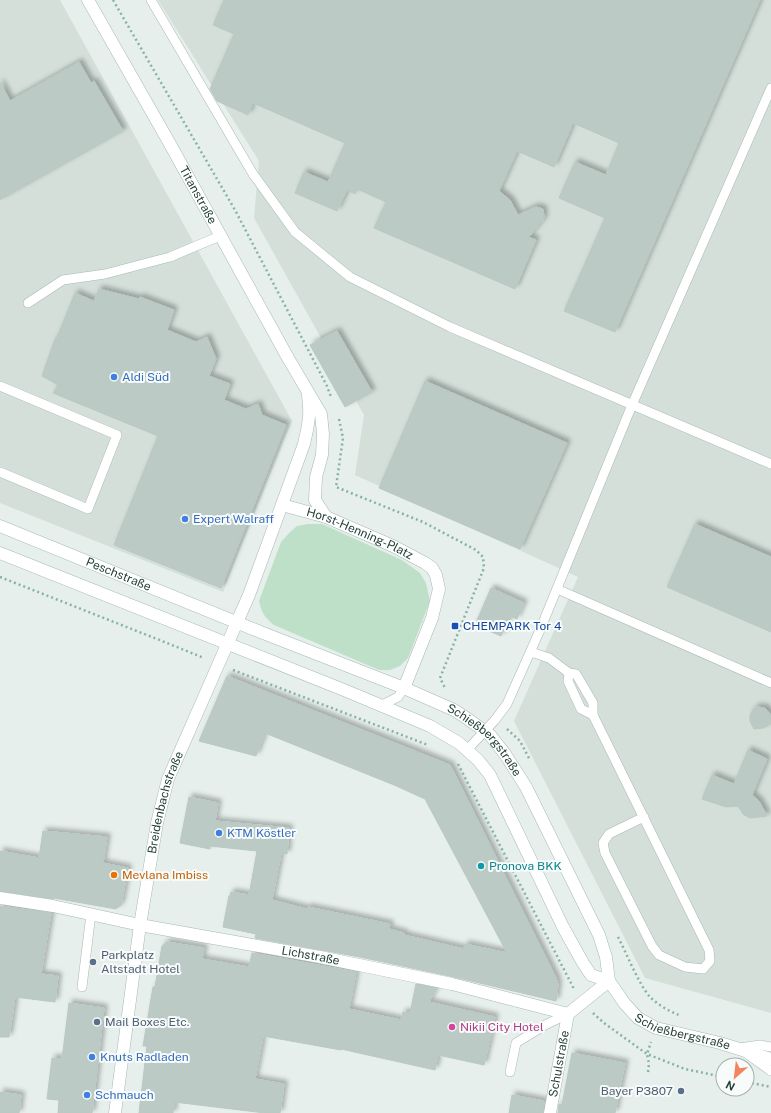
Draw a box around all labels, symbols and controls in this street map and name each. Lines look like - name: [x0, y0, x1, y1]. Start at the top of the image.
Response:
- street label: Titanstraße: [177, 164, 220, 227]
- place label: Aldi Süd: [122, 370, 169, 384]
- marker: Aldi Süd: [109, 372, 119, 382]
- street label: Horst-Henning-Platz: [305, 505, 416, 563]
- place label: Expert Walraff: [193, 512, 274, 526]
- marker: Expert Walraff: [180, 514, 190, 524]
- street label: Peschstraße: [84, 555, 153, 594]
- place label: CHEMPARK Tor 4: [463, 619, 562, 633]
- marker: CHEMPARK Tor 4: [450, 621, 460, 631]
- street label: Schießbergstraße: [445, 701, 524, 779]
- street label: Breidenbachstraße: [145, 749, 186, 855]
- place label: KTM Köstler: [227, 826, 296, 840]
- marker: KTM Köstler: [214, 828, 224, 838]
- place label: Pronova BKK: [489, 859, 562, 873]
- marker: Pronova BKK: [476, 861, 486, 871]
- place label: Mevlana Imbiss: [122, 868, 208, 882]
- marker: Mevlana Imbiss: [109, 870, 119, 880]
- street label: Lichstraße: [280, 943, 341, 968]
- place label: Parkplatz Altstadt Hotel: [101, 948, 180, 976]
- marker: Parkplatz Altstadt Hotel: [88, 957, 98, 967]
- street label: Schießbergstraße: [632, 1010, 732, 1053]
- place label: Mail Boxes Etc.: [105, 1015, 189, 1029]
- marker: Mail Boxes Etc.: [92, 1017, 102, 1027]
- place label: Nikii City Hotel: [460, 1020, 544, 1034]
- marker: Nikii City Hotel: [447, 1022, 457, 1032]
- street label: Schulstraße: [546, 1029, 572, 1098]
- place label: Knuts Radladen: [100, 1050, 189, 1064]
- marker: Knuts Radladen: [87, 1052, 97, 1062]
- north arrow: [715, 1057, 755, 1097]
- text: N: [724, 1079, 737, 1093]
- place label: Bayer P3807: [601, 1084, 673, 1098]
- marker: Bayer P3807: [676, 1086, 686, 1096]
- place label: Schmauch: [95, 1088, 154, 1102]
- marker: Schmauch: [82, 1090, 92, 1100]

